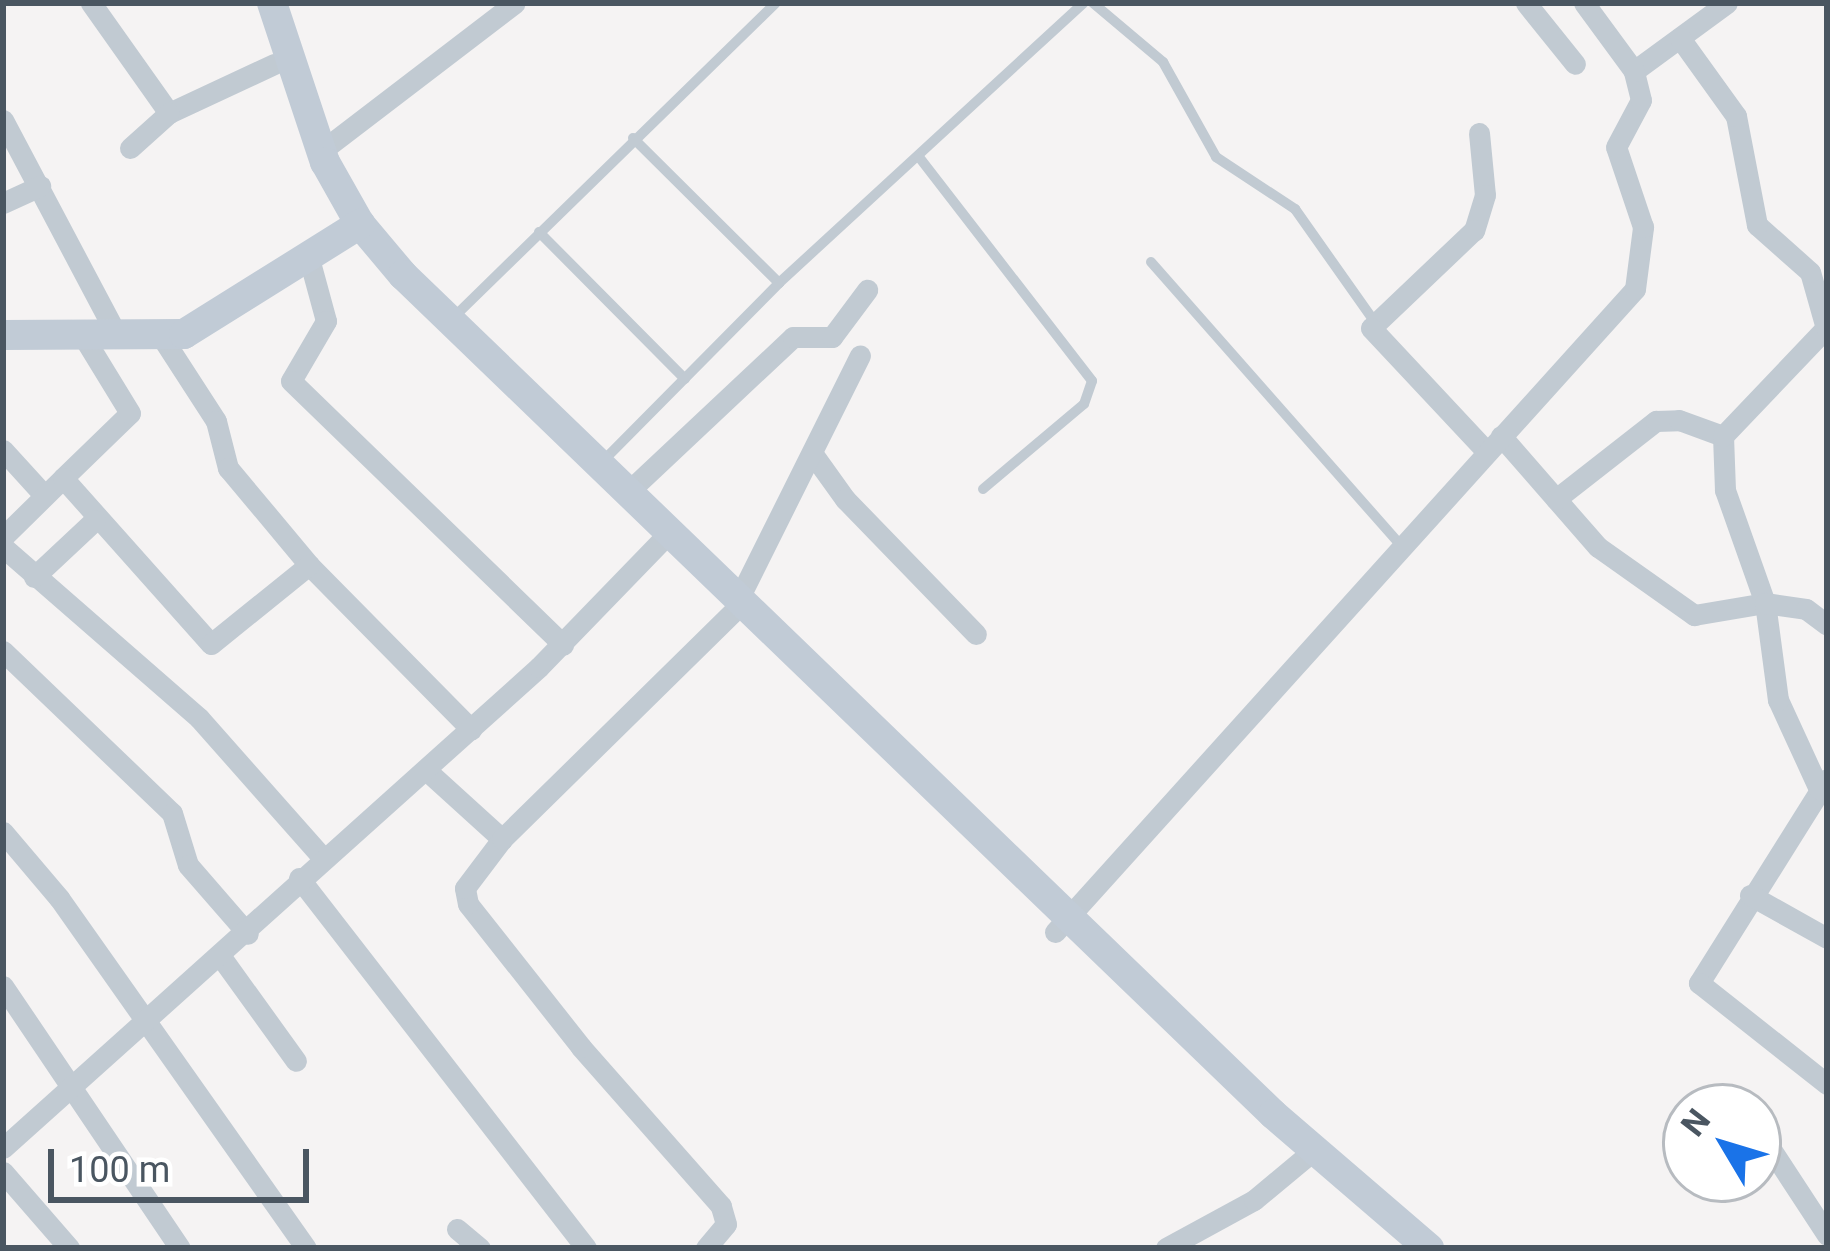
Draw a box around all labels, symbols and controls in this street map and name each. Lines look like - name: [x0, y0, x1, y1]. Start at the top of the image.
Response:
- north arrow: [1662, 1083, 1782, 1203]
- text: N: [1673, 1101, 1718, 1144]
- scale bar: [54, 1125, 315, 1199]
- text: 100 m: [69, 1149, 170, 1191]

